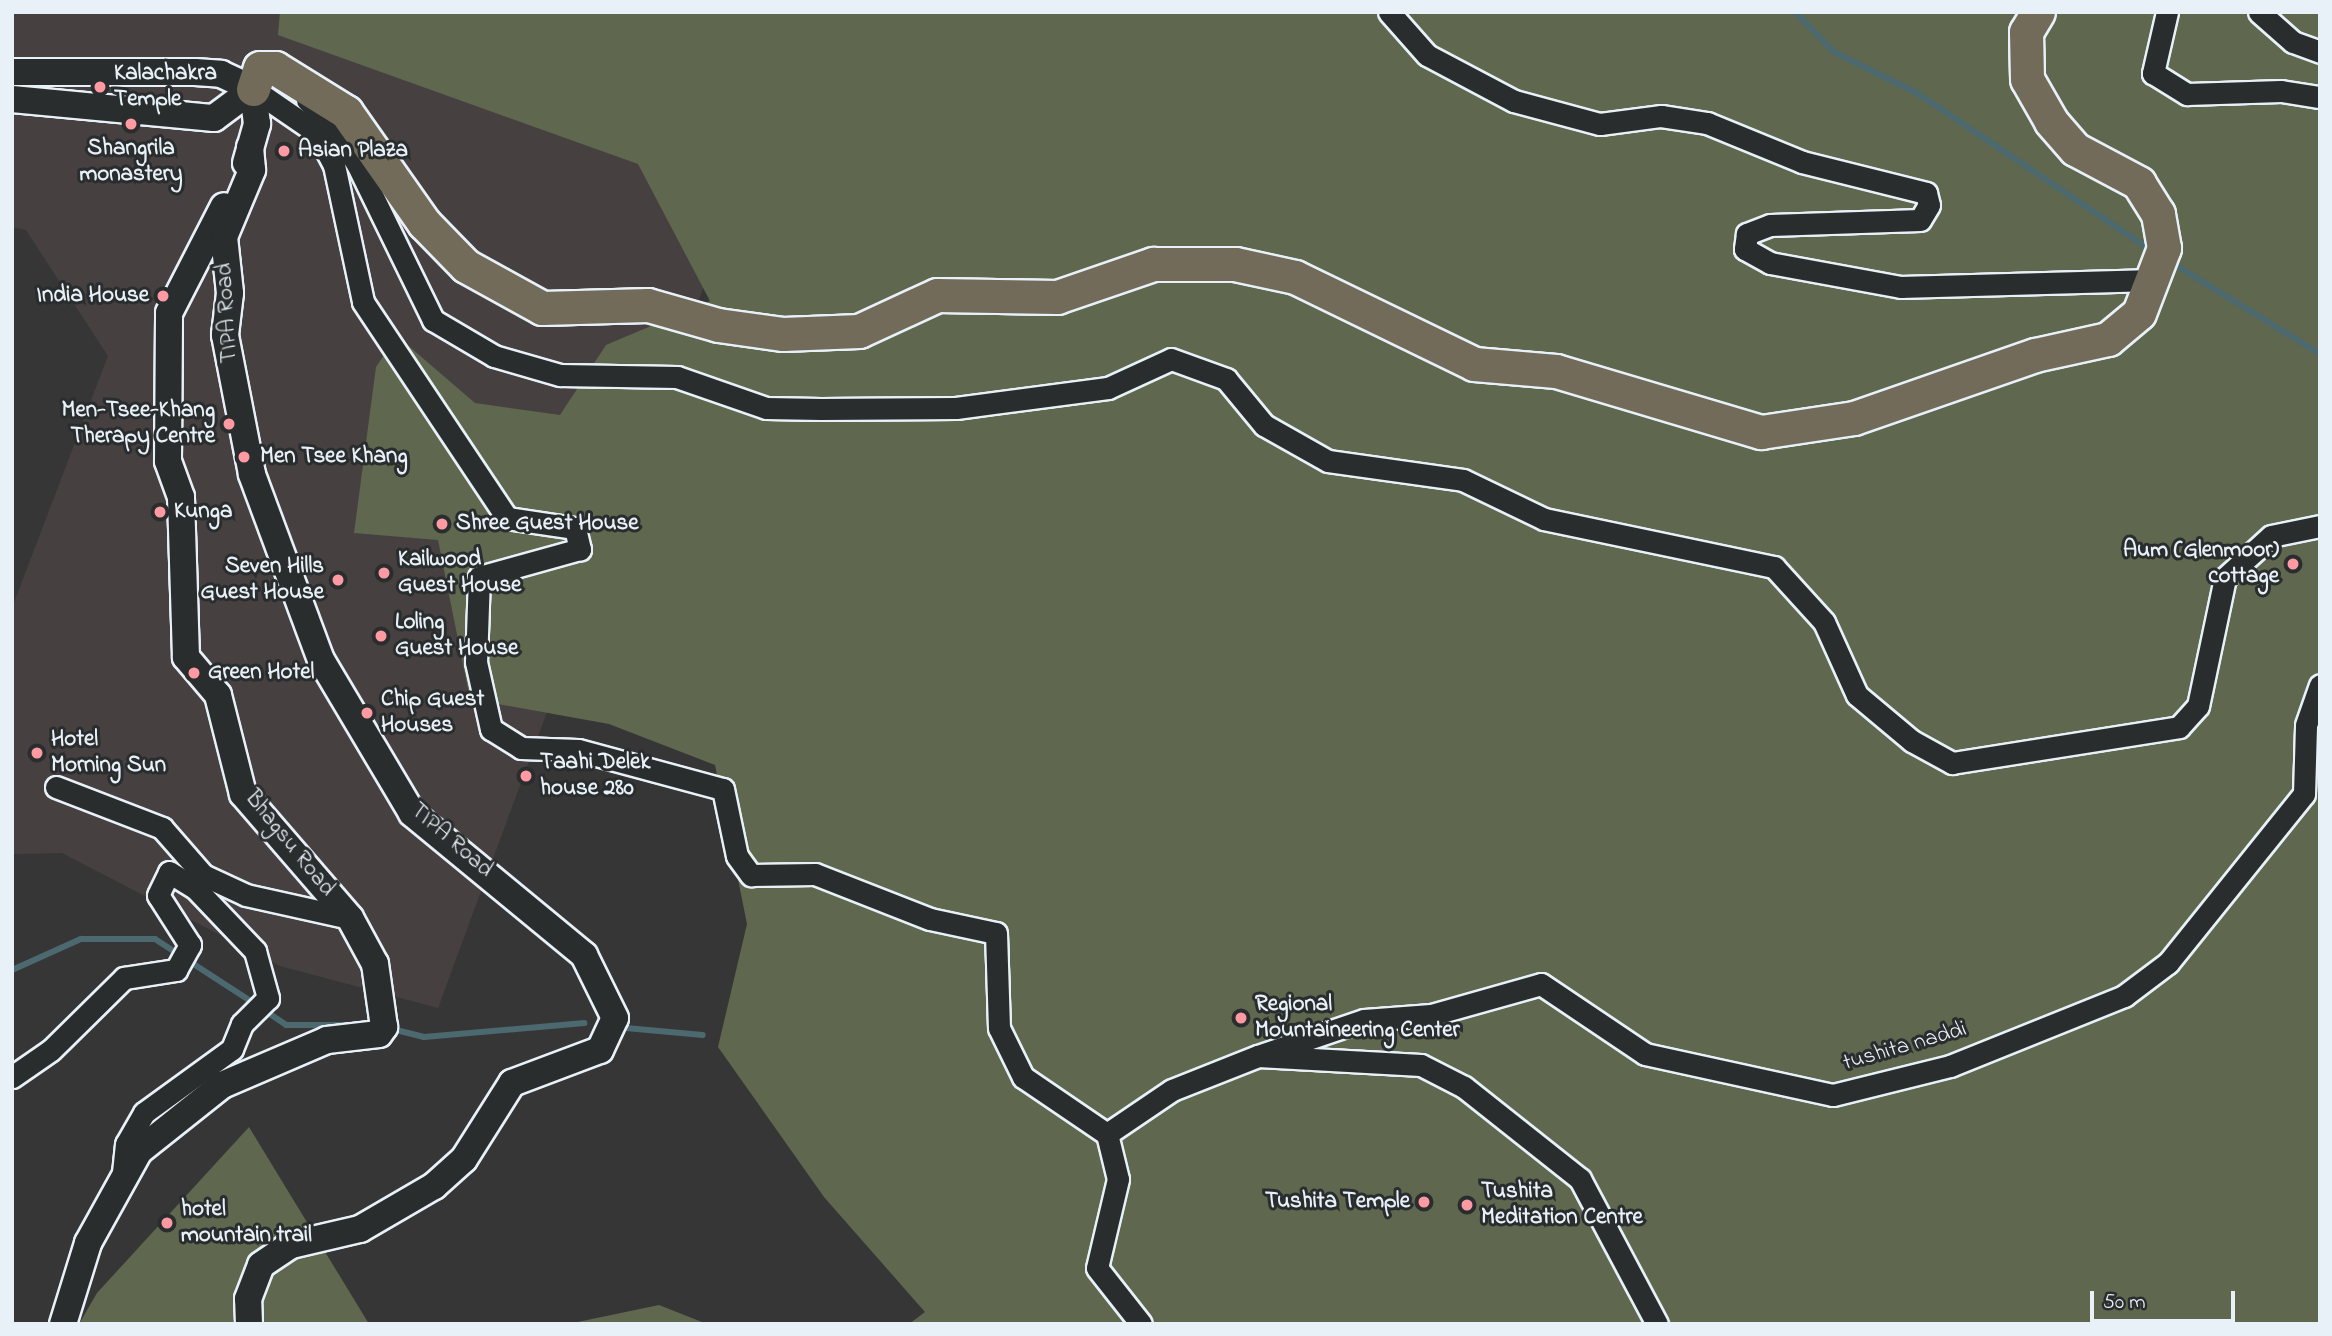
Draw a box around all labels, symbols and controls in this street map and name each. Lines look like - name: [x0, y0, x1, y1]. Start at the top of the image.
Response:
- place label: Kalachakra Temple: [114, 60, 217, 114]
- marker: Kalachakra Temple: [92, 79, 108, 95]
- marker: Shangrila monastery: [123, 116, 139, 132]
- place label: Shangrila monastery: [79, 135, 183, 189]
- place label: Asian Plaza: [298, 137, 408, 165]
- marker: Asian Plaza: [276, 143, 292, 159]
- street label: TIPA Road: [212, 262, 244, 364]
- place label: India House: [37, 282, 149, 310]
- marker: India House: [155, 288, 171, 304]
- place label: Men-Tsee-Khang Therapy Centre: [62, 397, 215, 451]
- marker: Men-Tsee-Khang Therapy Centre: [221, 416, 237, 432]
- place label: Men Tsee Khang: [260, 443, 408, 471]
- marker: Men Tsee Khang: [234, 447, 254, 467]
- place label: Kunga: [174, 498, 232, 526]
- marker: Kunga: [152, 504, 168, 520]
- place label: Shree Guest House: [456, 510, 639, 538]
- marker: Shree Guest House: [434, 516, 450, 532]
- place label: Aum (Glenmoor) cottage: [2123, 537, 2279, 591]
- place label: Kailwood Guest House: [398, 546, 521, 600]
- place label: Seven Hills Guest House: [201, 553, 324, 607]
- marker: Aum (Glenmoor) cottage: [2285, 556, 2301, 572]
- marker: Kailwood Guest House: [376, 565, 392, 581]
- marker: Seven Hills Guest House: [330, 572, 346, 588]
- place label: Loling Guest House: [395, 609, 518, 663]
- marker: Loling Guest House: [373, 628, 389, 644]
- place label: Green Hotel: [208, 659, 314, 687]
- marker: Green Hotel: [186, 665, 202, 681]
- place label: Chip Guest Houses: [381, 686, 484, 740]
- marker: Chip Guest Houses: [359, 705, 375, 721]
- place label: Hotel Morning Sun: [51, 726, 166, 780]
- marker: Hotel Morning Sun: [29, 745, 45, 761]
- place label: Taahi Delek house 280: [540, 749, 650, 803]
- marker: Taahi Delek house 280: [518, 768, 534, 784]
- street label: Bhagsu Road: [238, 785, 340, 903]
- street label: TIPA Road: [404, 798, 498, 884]
- place label: Regional Mountaineering Center: [1255, 991, 1460, 1045]
- marker: Regional Mountaineering Center: [1233, 1010, 1249, 1026]
- street label: tushita naddi: [1840, 1016, 1970, 1078]
- place label: Tushita Meditation Centre: [1481, 1178, 1643, 1232]
- place label: Tushita Temple: [1265, 1188, 1410, 1216]
- marker: Tushita Temple: [1416, 1194, 1432, 1210]
- place label: hotel mountain trail: [181, 1196, 312, 1250]
- marker: Tushita Meditation Centre: [1459, 1197, 1475, 1213]
- marker: hotel mountain trail: [159, 1215, 175, 1231]
- scale bar: [2094, 1276, 2239, 1320]
- text: 50 m: [2103, 1288, 2146, 1318]

